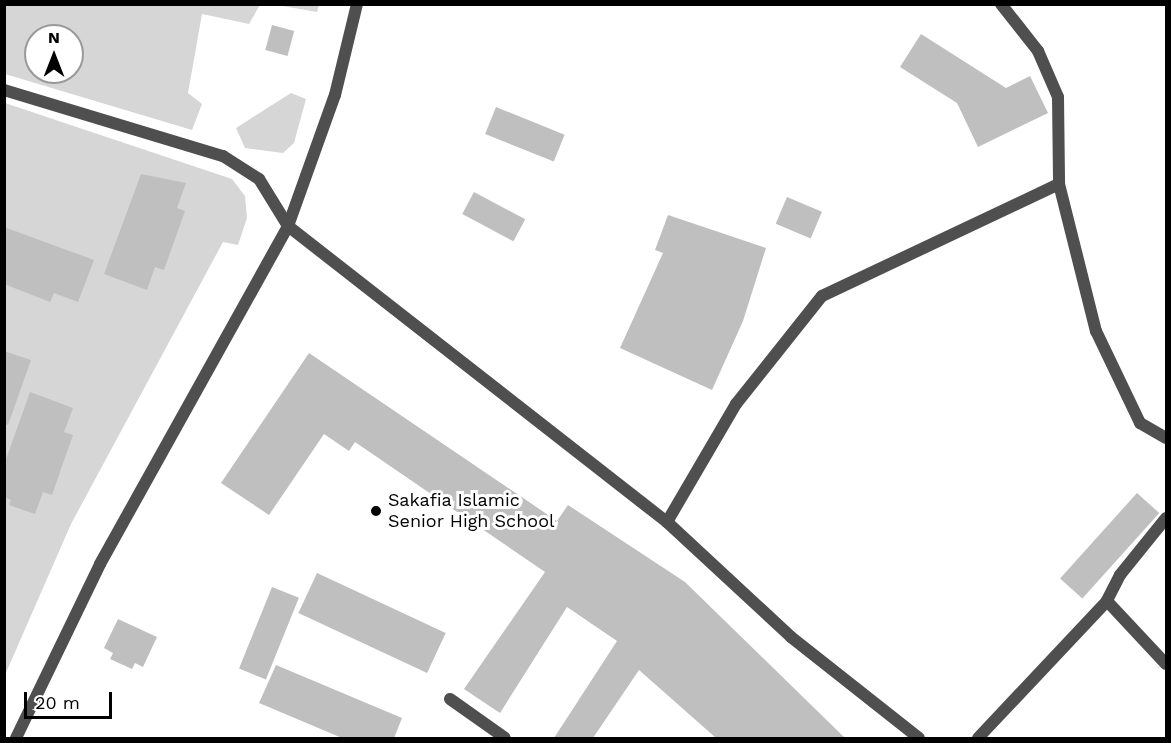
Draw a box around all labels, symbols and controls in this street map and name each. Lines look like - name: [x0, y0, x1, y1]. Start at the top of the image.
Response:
- north arrow: [24, 24, 84, 84]
- text: N: [48, 28, 60, 47]
- place label: Sakafia Islamic Senior High School: [388, 490, 555, 532]
- marker: Sakafia Islamic Senior High School: [369, 504, 383, 518]
- scale bar: [27, 680, 116, 718]
- text: 20 m: [35, 692, 80, 713]

